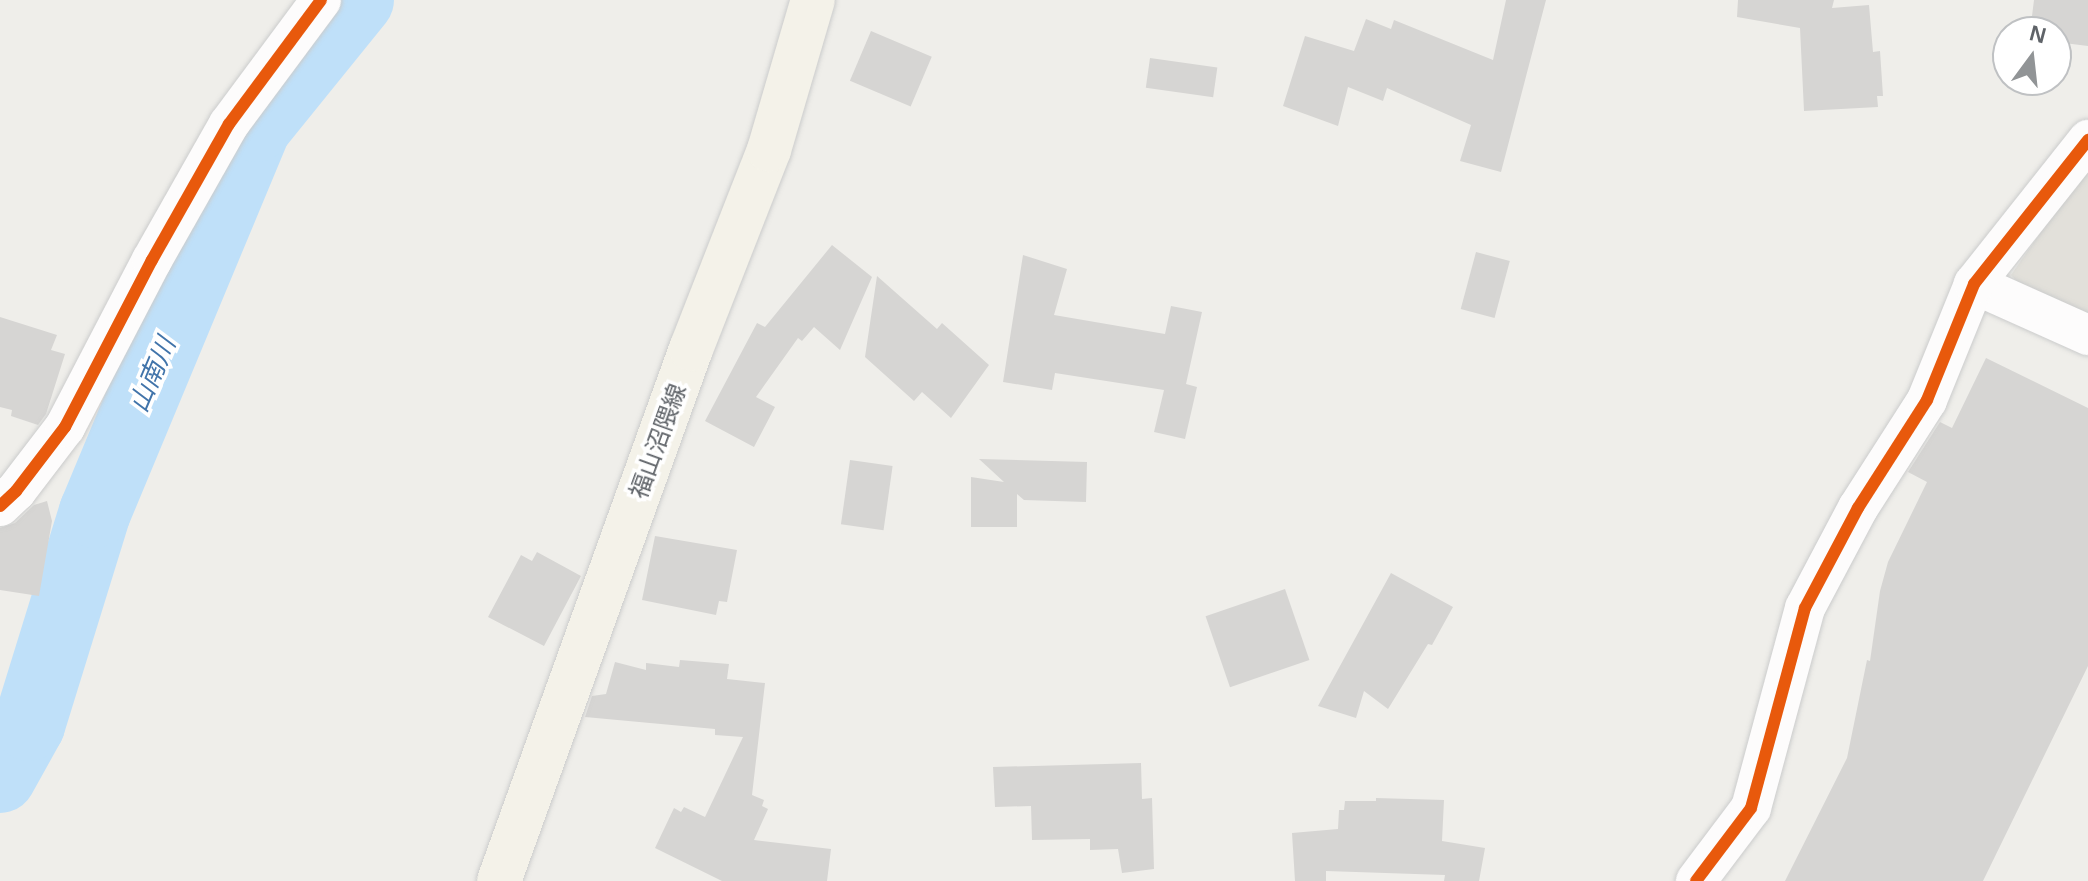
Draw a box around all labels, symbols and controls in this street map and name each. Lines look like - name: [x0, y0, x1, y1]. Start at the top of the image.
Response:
- north arrow: [1992, 16, 2072, 96]
- text: N: [2027, 20, 2049, 48]
- water label: 山南川: [123, 333, 183, 417]
- street label: 福山沼隈線: [624, 380, 692, 502]

